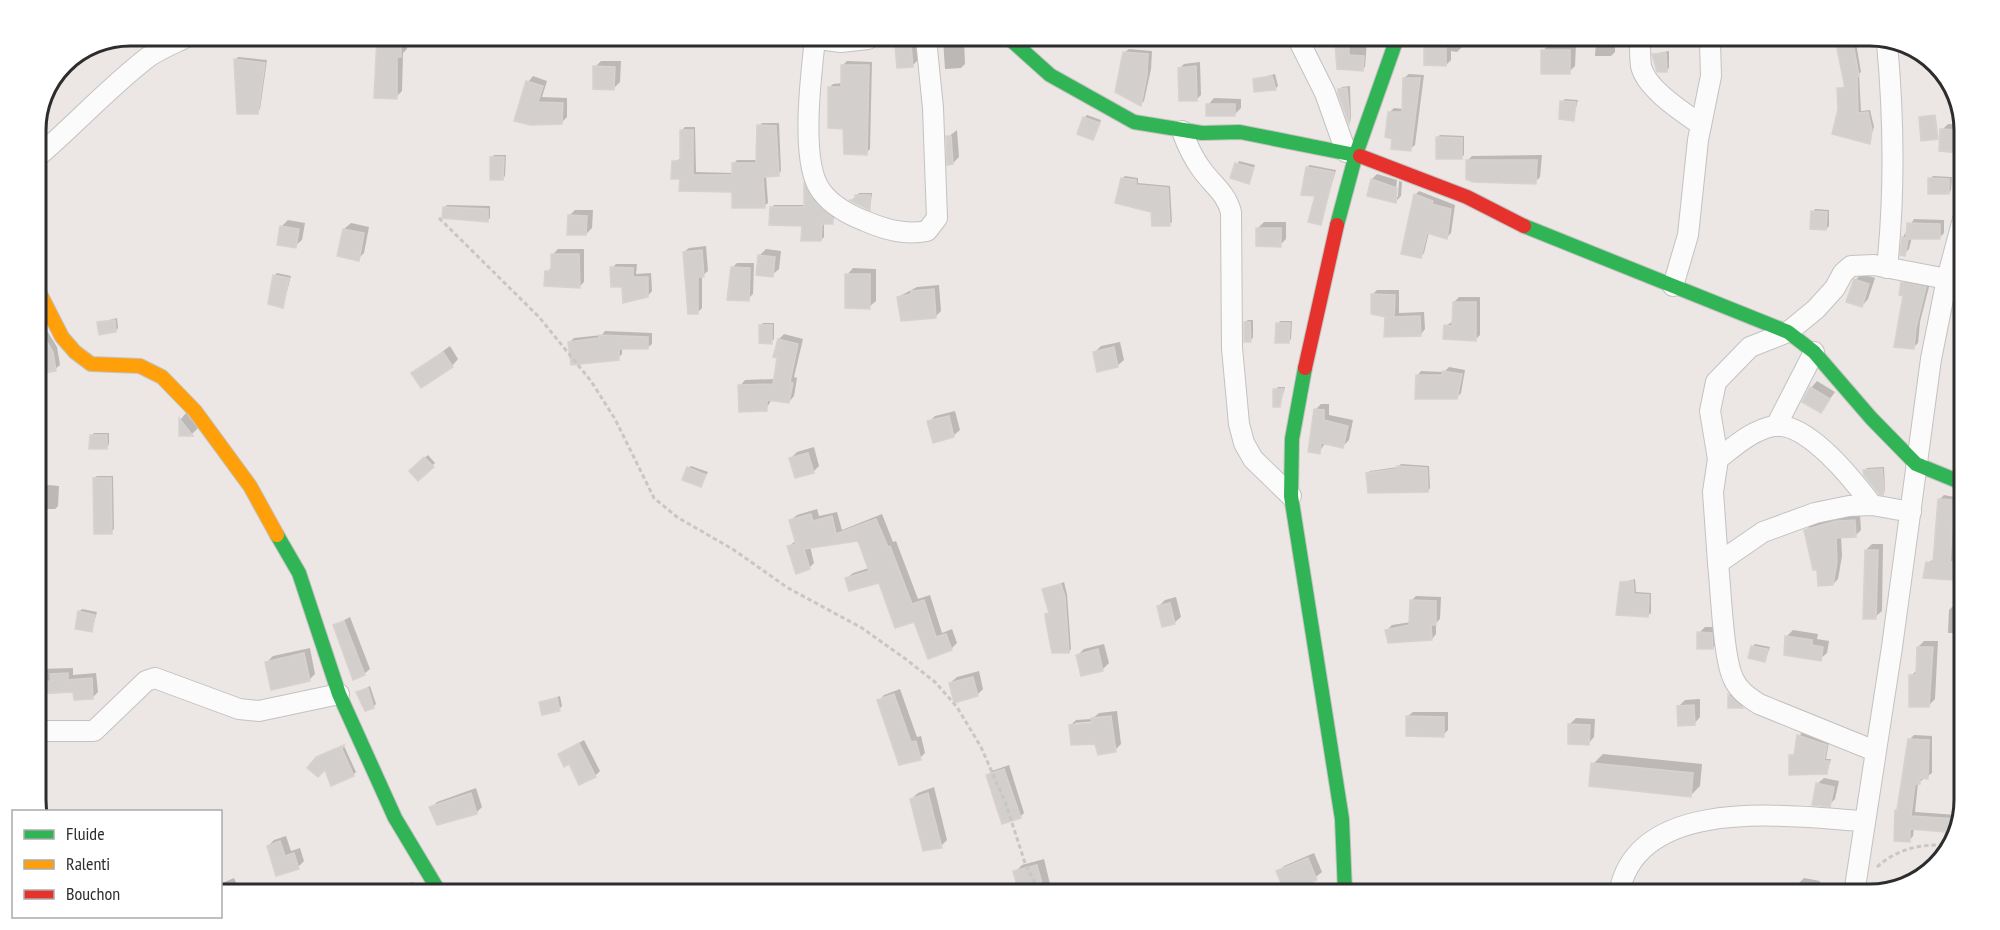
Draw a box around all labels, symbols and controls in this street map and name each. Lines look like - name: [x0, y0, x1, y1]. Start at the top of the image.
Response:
- legend: [12, 810, 222, 918]
- text: Fluide: [66, 822, 105, 845]
- text: Ralenti: [66, 852, 110, 875]
- text: Bouchon: [66, 882, 120, 905]

